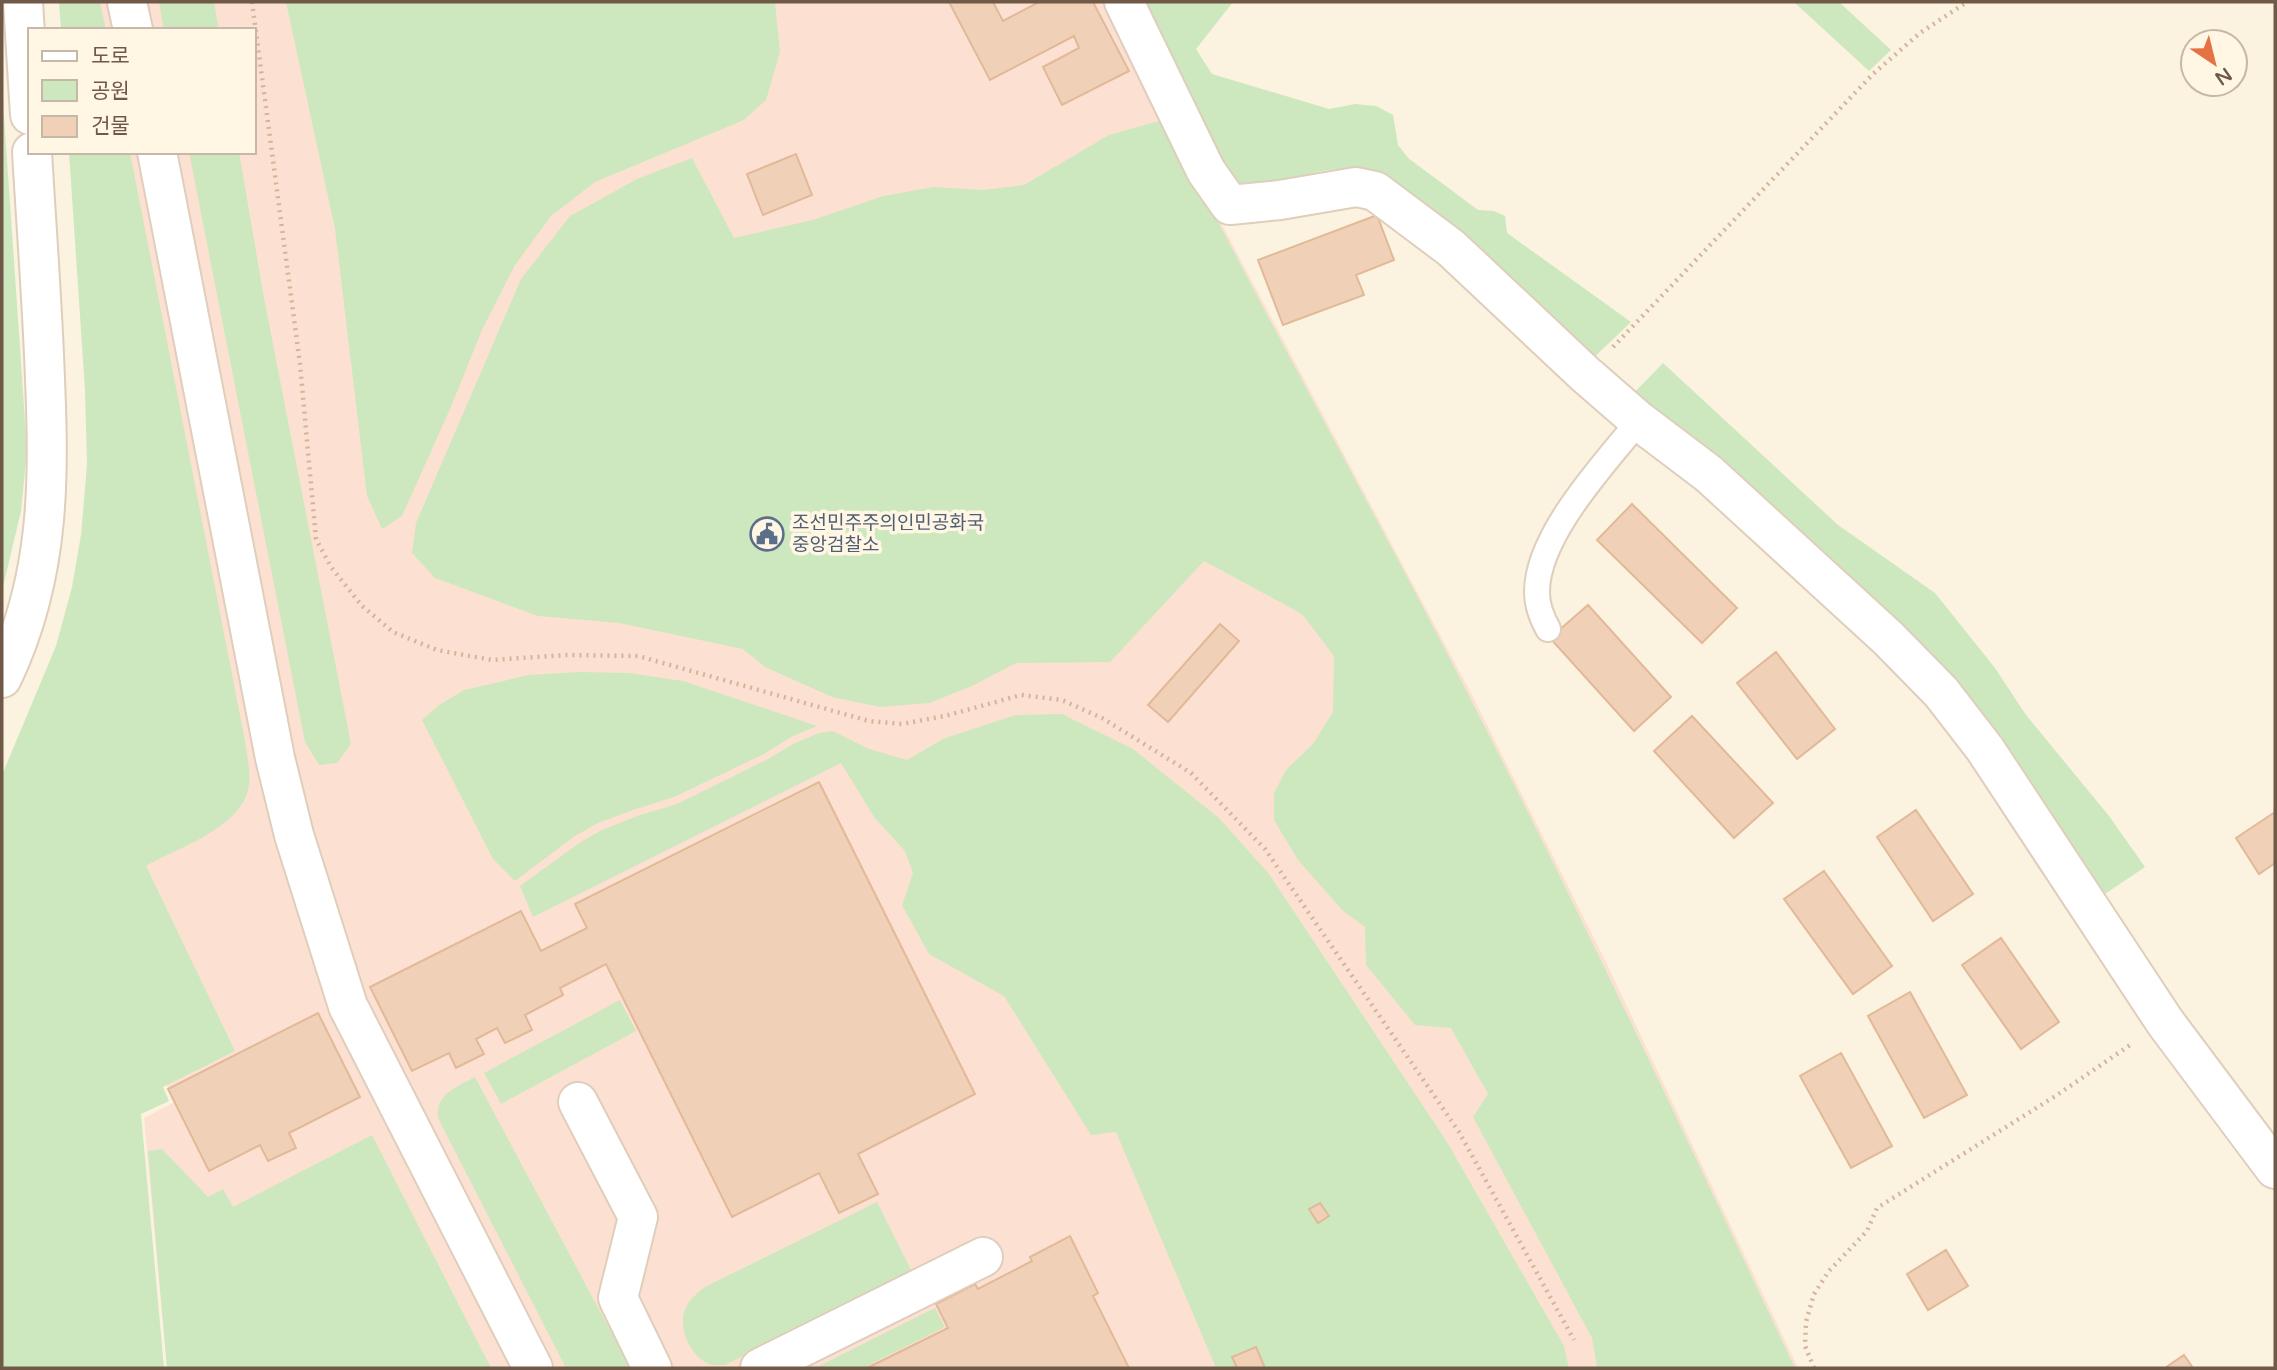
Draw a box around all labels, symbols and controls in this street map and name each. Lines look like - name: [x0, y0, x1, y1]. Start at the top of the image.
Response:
- legend: [28, 28, 256, 154]
- north arrow: [2179, 28, 2249, 98]
- text: 도로: [91, 44, 130, 69]
- text: N: [2211, 63, 2236, 89]
- text: 공원: [91, 79, 130, 104]
- text: 건물: [91, 114, 130, 139]
- place label: 조선민주주의인민공화국 중앙검찰소: [792, 512, 984, 556]
- public building icon: 조선민주주의인민공화국 중앙검찰소: [748, 515, 786, 553]

